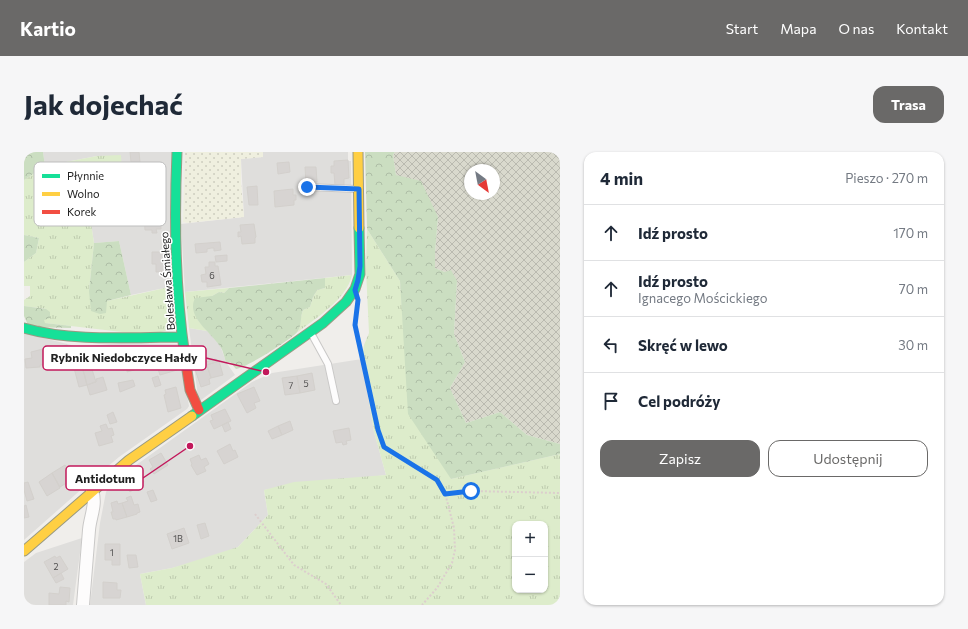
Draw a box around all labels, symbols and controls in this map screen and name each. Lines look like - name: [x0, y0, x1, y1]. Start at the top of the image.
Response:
- text: Kartio: [20, 17, 76, 40]
- text: Start: [726, 20, 758, 37]
- text: Mapa: [780, 20, 816, 37]
- text: O nas: [838, 20, 874, 37]
- text: Kontakt: [896, 20, 948, 37]
- button: Trasa: [873, 86, 944, 123]
- text: Jak dojechać: [24, 87, 183, 121]
- legend: [34, 162, 166, 226]
- north arrow: [464, 164, 500, 200]
- text: 4 min: [600, 168, 643, 189]
- text: Płynnie: [67, 169, 104, 182]
- text: Pieszo · 270 m: [845, 170, 928, 186]
- route end: [298, 178, 316, 196]
- text: Wolno: [67, 187, 100, 200]
- text: Korek: [67, 205, 97, 218]
- icon: ahead: [600, 222, 622, 244]
- text: Idź prosto: [638, 224, 708, 242]
- text: 170 m: [893, 225, 928, 241]
- street label: Bolesława Śmiałego: [156, 231, 177, 331]
- house number: 6: [209, 270, 215, 281]
- text: Idź prosto: [638, 272, 708, 290]
- icon: ahead: [600, 278, 622, 300]
- text: 70 m: [899, 281, 928, 297]
- text: Ignacego Mościckiego: [638, 290, 767, 306]
- icon: left: [600, 334, 622, 356]
- text: Skręć w lewo: [638, 336, 728, 354]
- text: 30 m: [898, 337, 928, 353]
- callout: Rybnik Niedobczyce Hałdy: [43, 346, 206, 370]
- text: Rybnik Niedobczyce Hałdy: [50, 350, 198, 364]
- house number: 5: [303, 378, 309, 389]
- house number: 7: [289, 380, 294, 391]
- icon: arrive: [600, 390, 622, 412]
- text: Cel podróży: [638, 392, 721, 410]
- button: Zapisz: [600, 440, 760, 477]
- button: Udostępnij: [768, 440, 928, 477]
- callout: Antidotum: [66, 466, 143, 490]
- text: Antidotum: [75, 471, 135, 485]
- route start: [462, 482, 480, 500]
- map controls: [512, 521, 548, 593]
- button: +: [512, 521, 548, 557]
- house number: 1B: [173, 533, 183, 544]
- house number: 1: [110, 547, 114, 558]
- button: −: [512, 557, 548, 593]
- house number: 2: [54, 561, 59, 572]

